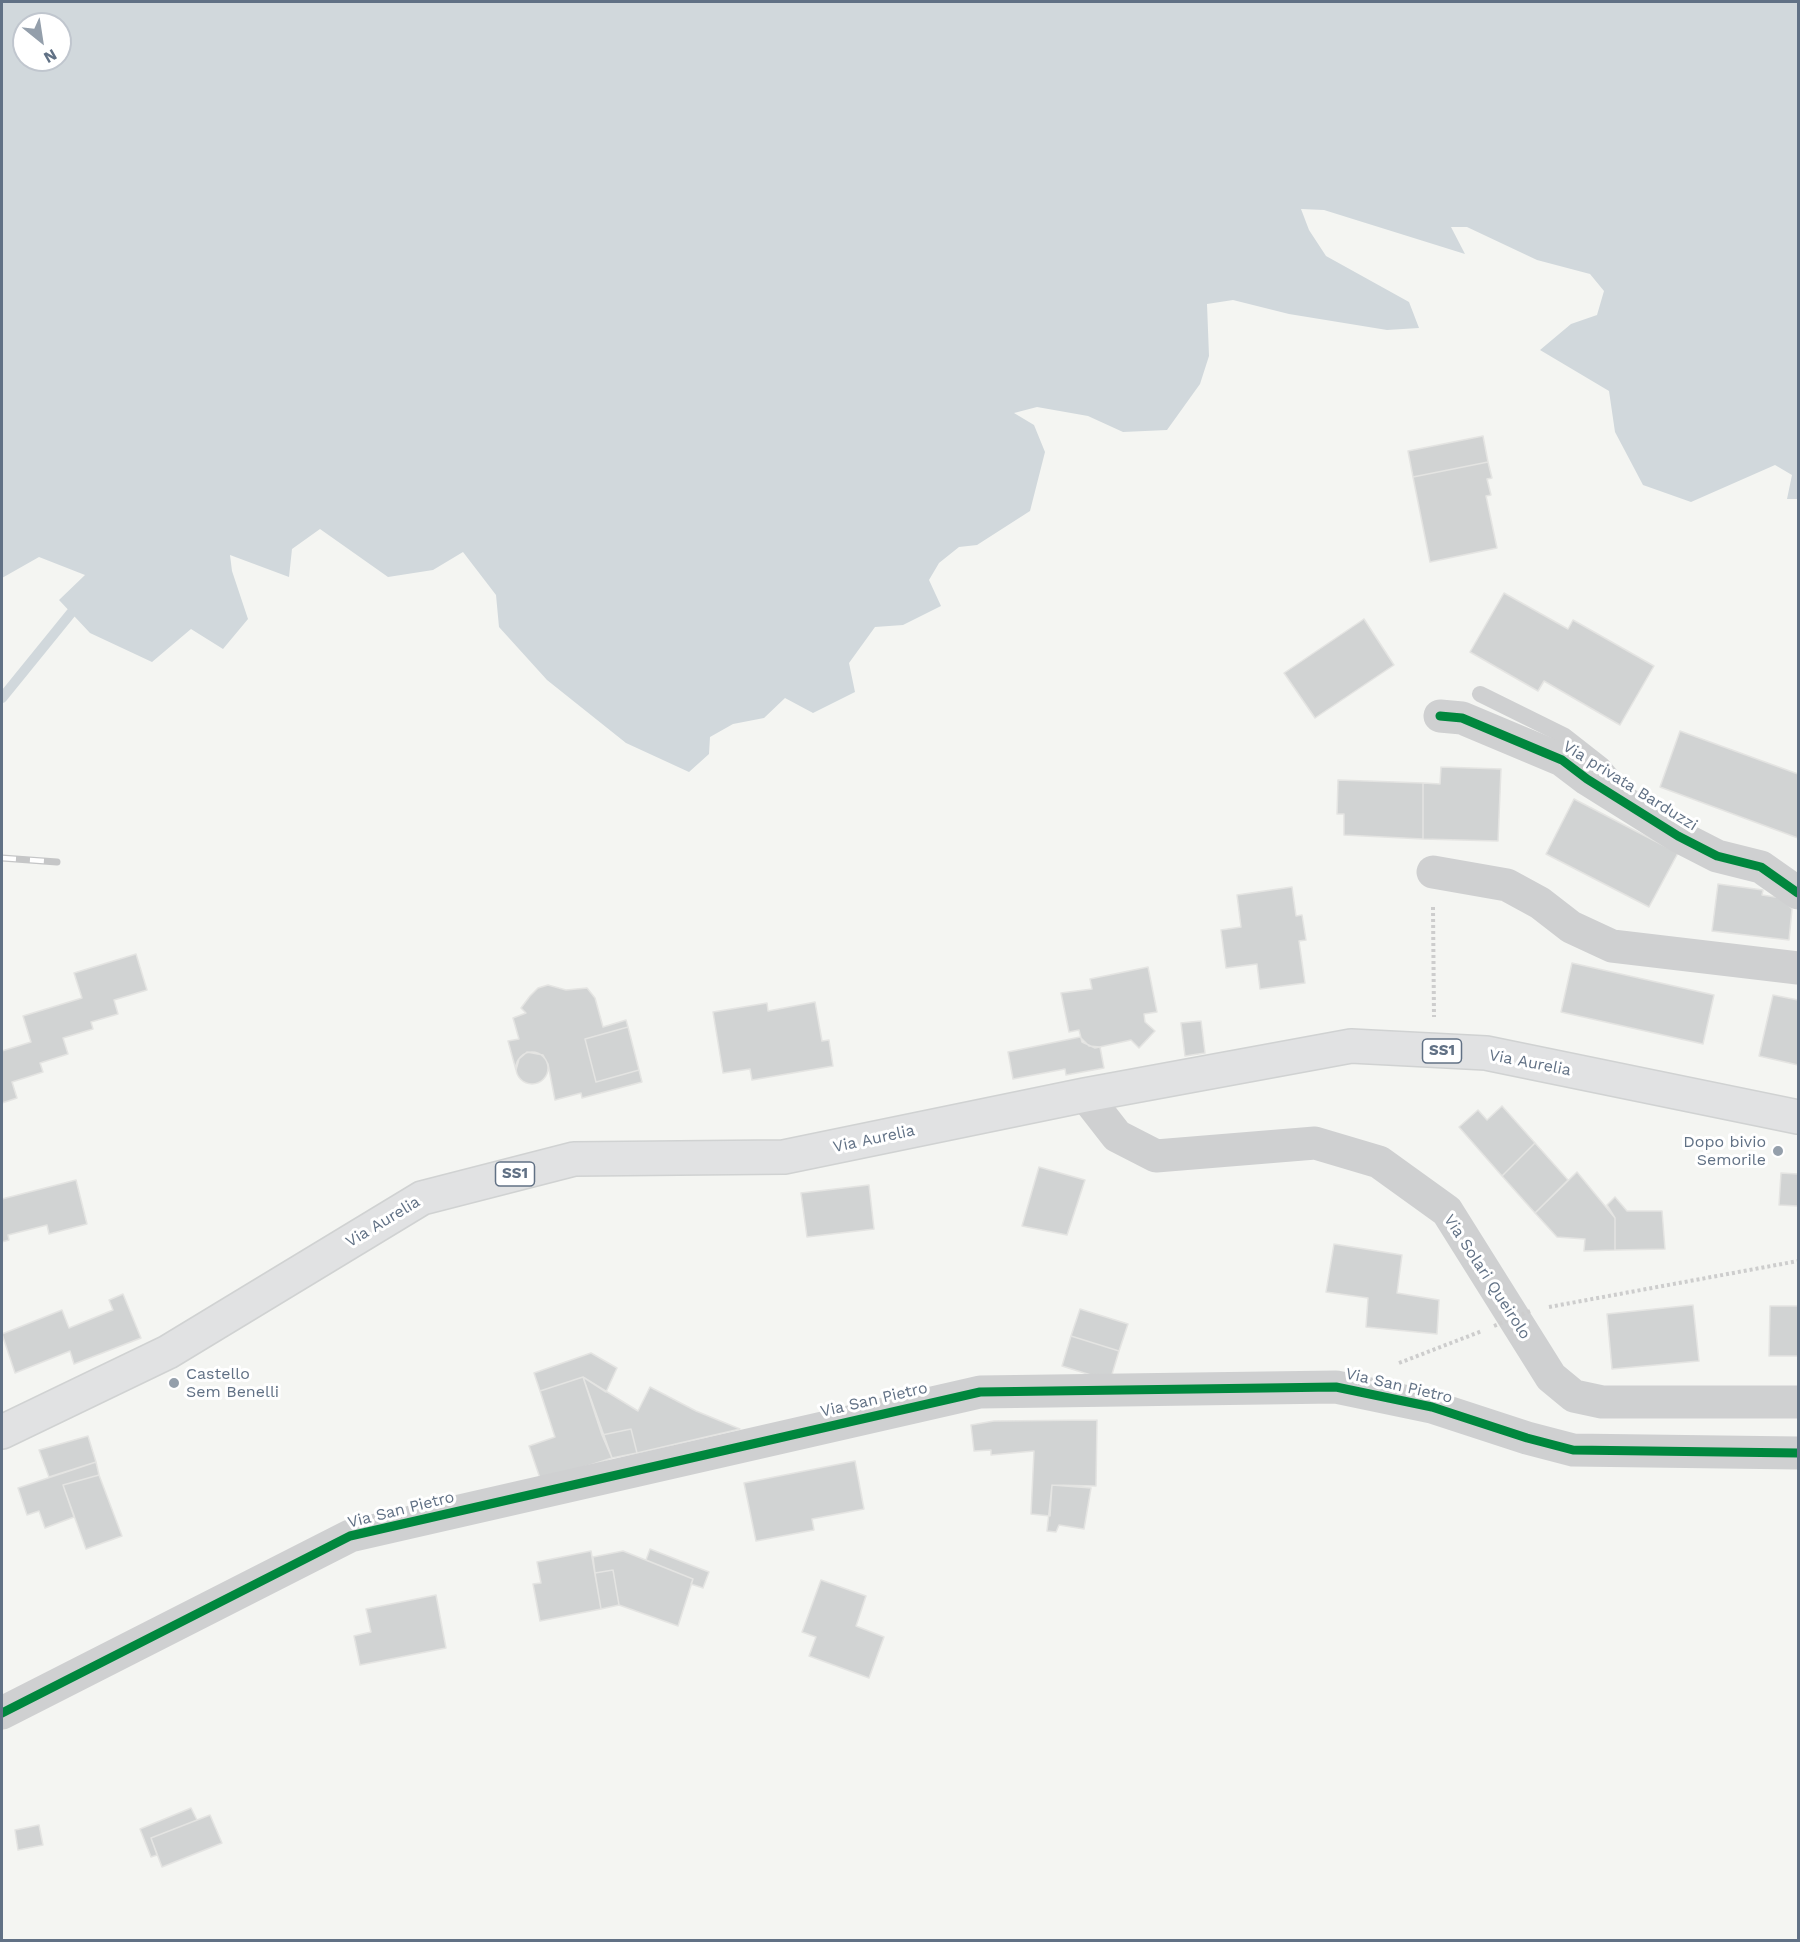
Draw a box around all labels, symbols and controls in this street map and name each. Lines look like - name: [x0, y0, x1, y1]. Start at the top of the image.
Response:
- north arrow: [12, 12, 72, 72]
- text: N: [40, 45, 60, 67]
- street label: Via privata Barduzzi: [1559, 737, 1701, 835]
- road number: SS1: [1422, 1039, 1462, 1063]
- street label: Via Aurelia: [1487, 1046, 1573, 1080]
- street label: Via Aurelia: [831, 1121, 917, 1157]
- place label: Dopo bivio Semorile: [1683, 1132, 1766, 1170]
- marker: Dopo bivio Semorile: [1771, 1144, 1785, 1158]
- road number: SS1: [496, 1162, 534, 1186]
- street label: Via Aurelia: [342, 1192, 424, 1252]
- street label: Via Solari Queirolo: [1439, 1211, 1535, 1343]
- place label: Castello Sem Benelli: [186, 1364, 279, 1402]
- street label: Via San Pietro: [1344, 1364, 1454, 1408]
- marker: Castello Sem Benelli: [167, 1376, 181, 1390]
- street label: Via San Pietro: [819, 1378, 929, 1422]
- street label: Via San Pietro: [346, 1487, 456, 1533]

